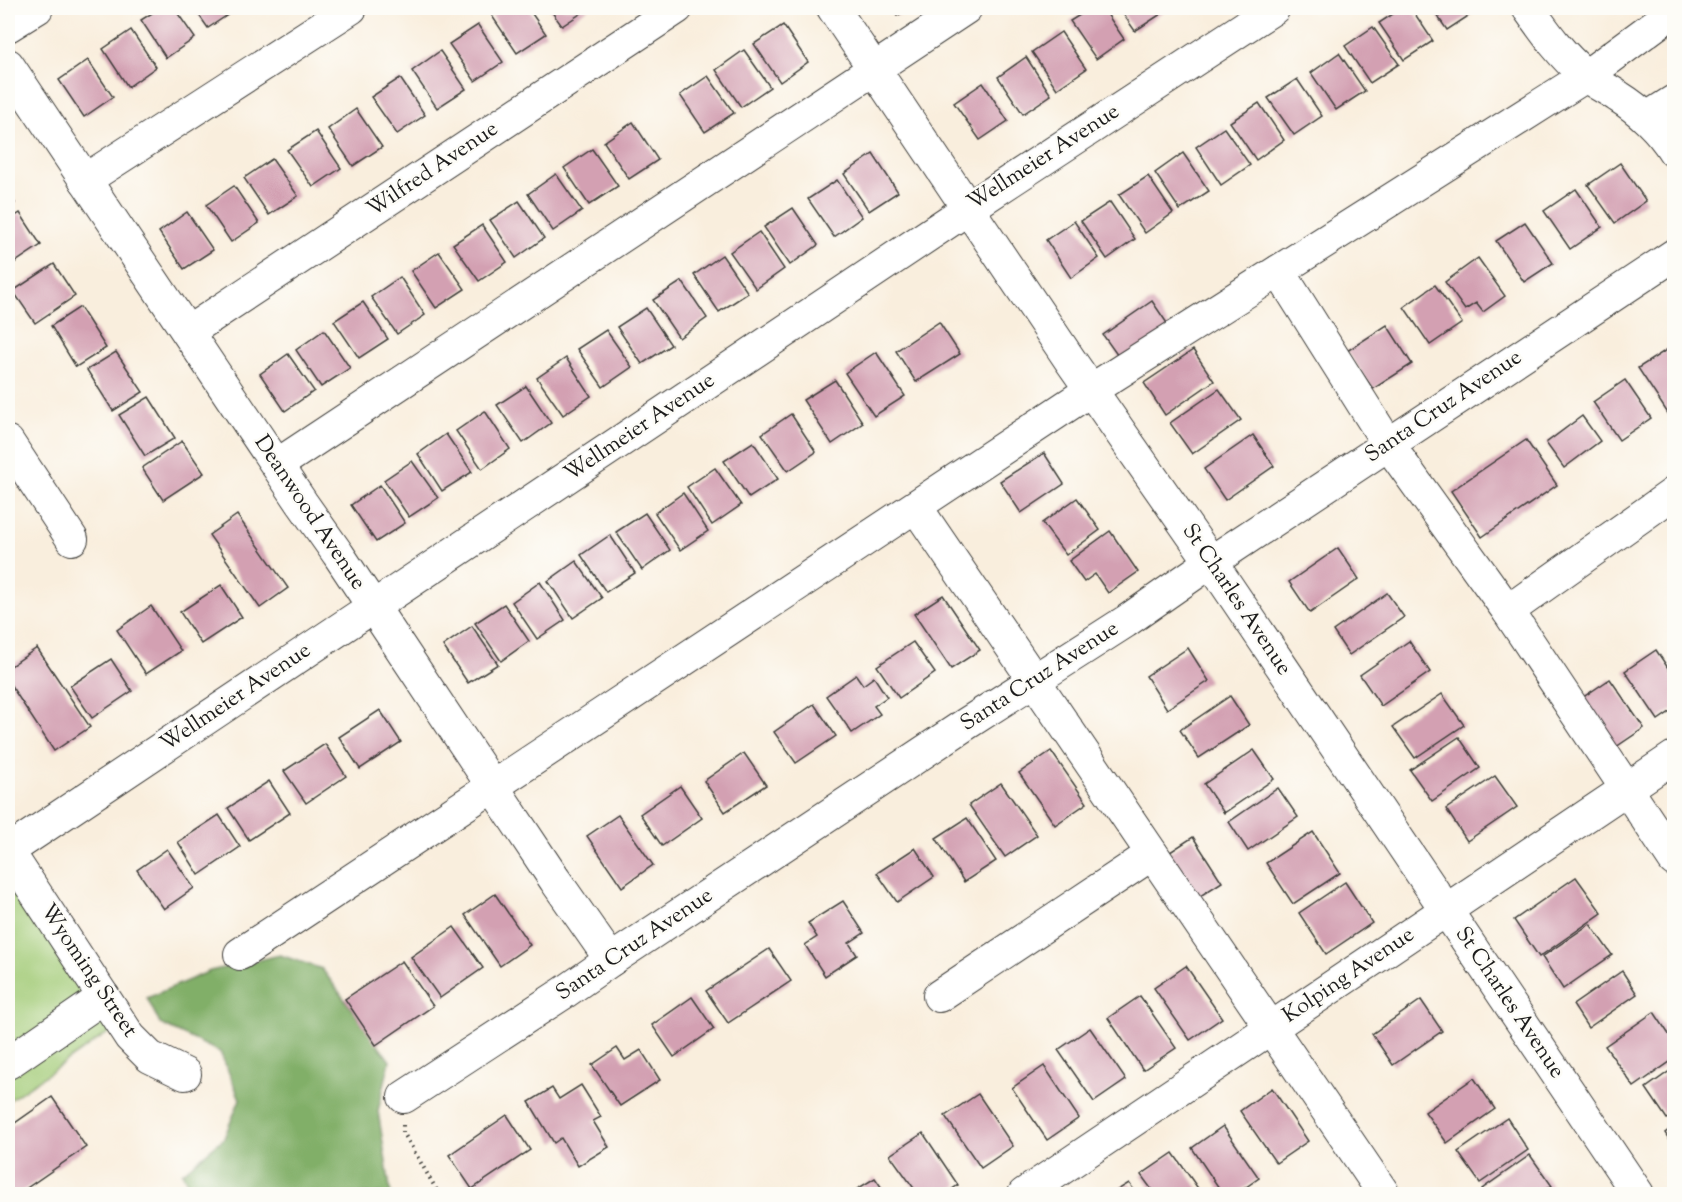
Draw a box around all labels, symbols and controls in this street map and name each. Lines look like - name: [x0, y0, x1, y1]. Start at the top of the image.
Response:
- street label: Wellmeier Avenue: [962, 97, 1126, 219]
- street label: Wilfred Avenue: [361, 114, 505, 226]
- street label: Santa Cruz Avenue: [1359, 342, 1529, 472]
- street label: Wellmeier Avenue: [558, 366, 722, 490]
- street label: Deanwood Avenue: [245, 429, 373, 597]
- street label: St Charles Avenue: [1173, 518, 1299, 682]
- street label: Santa Cruz Avenue: [954, 614, 1126, 740]
- street label: Wellmeier Avenue: [154, 636, 318, 760]
- street label: Santa Cruz Avenue: [550, 880, 720, 1010]
- street label: Wyoming Street: [31, 898, 145, 1045]
- street label: Kolping Avenue: [1277, 920, 1421, 1032]
- street label: St Charles Avenue: [1446, 921, 1572, 1085]

